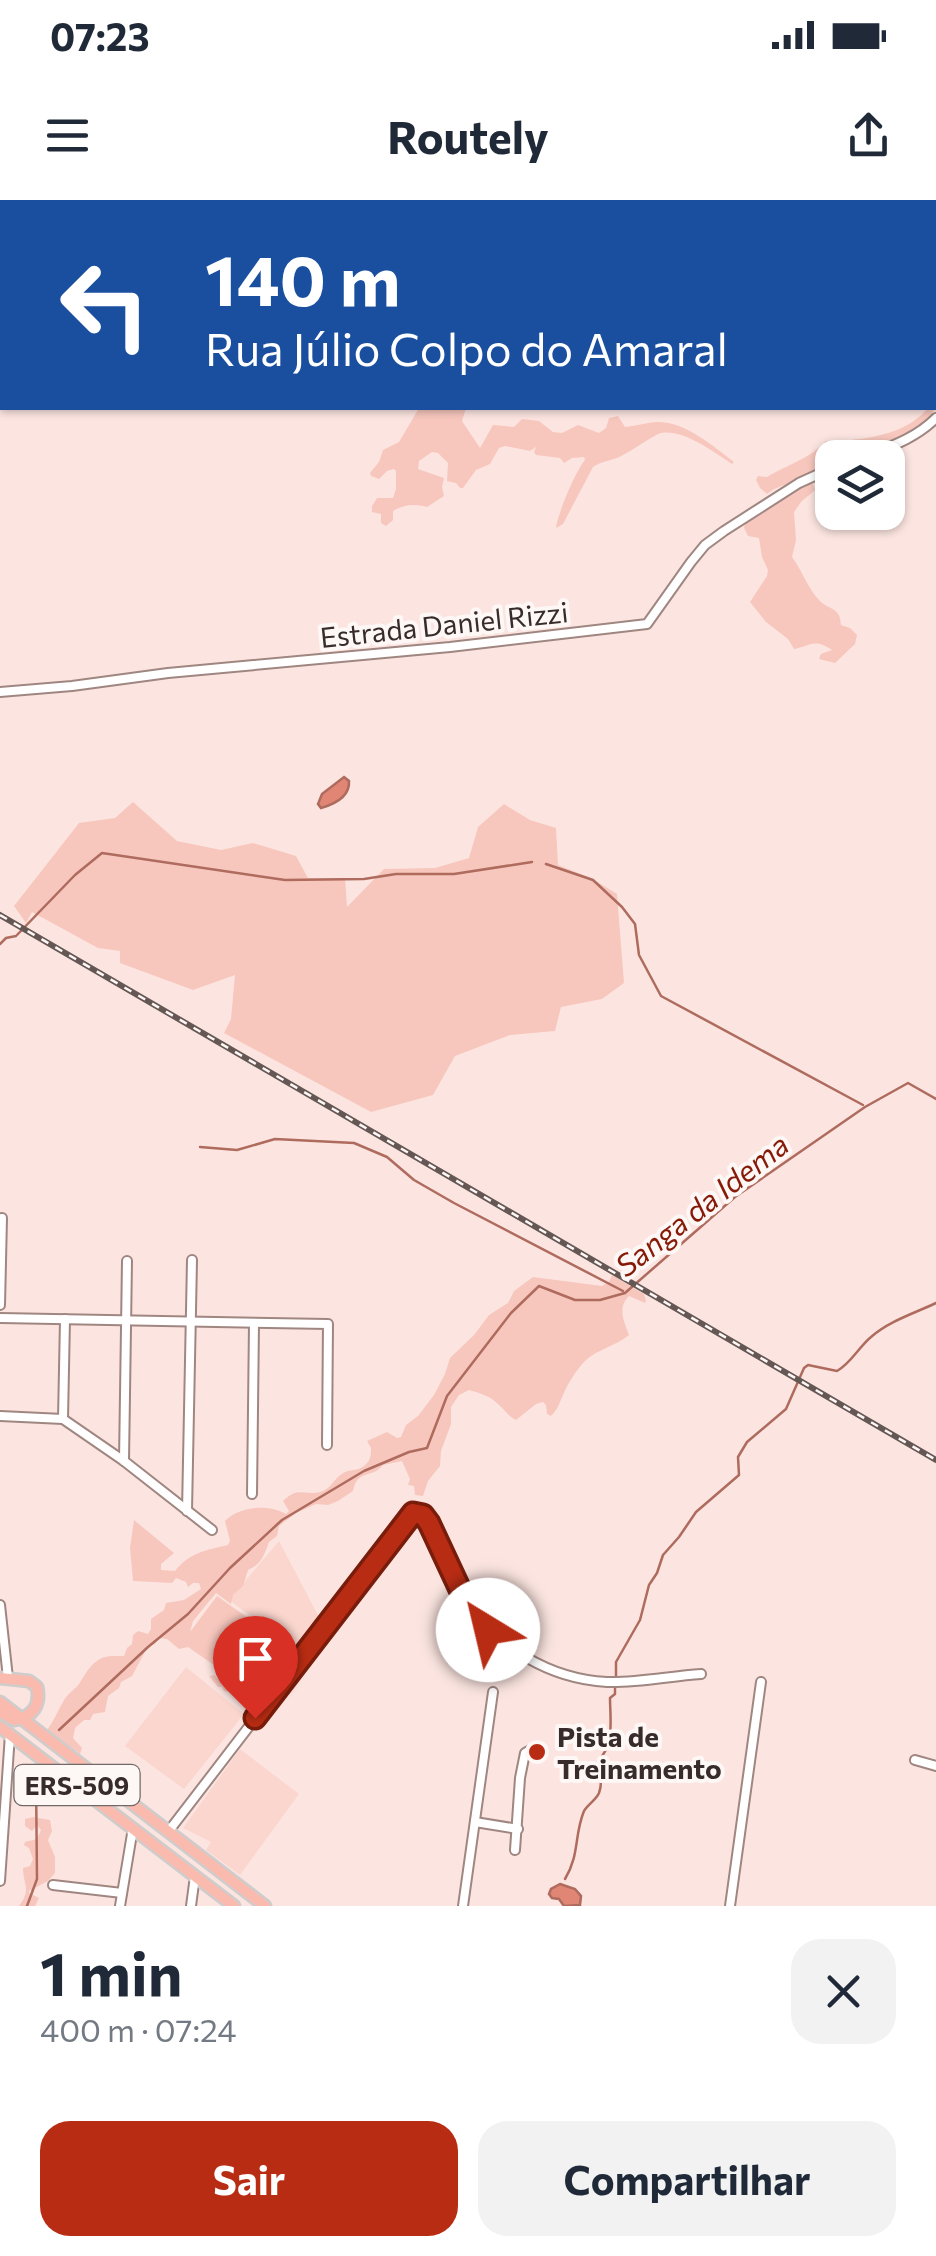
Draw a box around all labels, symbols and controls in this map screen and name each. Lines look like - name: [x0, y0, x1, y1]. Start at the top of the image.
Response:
- text: 07:23: [50, 12, 150, 59]
- icon: menu: [40, 108, 95, 163]
- text: Routely: [387, 108, 549, 163]
- icon: share: [841, 108, 896, 163]
- text: 140 m: [205, 235, 401, 320]
- icon: left: [40, 240, 170, 370]
- text: Rua Júlio Colpo do Amaral: [205, 320, 728, 375]
- map controls: [815, 440, 905, 530]
- button: layers: [815, 440, 905, 530]
- street label: Estrada Daniel Rizzi: [318, 594, 570, 654]
- water label: Sanga da Idema: [607, 1125, 795, 1283]
- position arrow: [436, 1578, 540, 1682]
- pin: [213, 1616, 298, 1719]
- icon: arrive: [228, 1631, 283, 1686]
- place label: Pista de Treinamento: [557, 1719, 722, 1785]
- marker: Pista de Treinamento: [526, 1741, 548, 1763]
- road number: ERS-509: [15, 1765, 140, 1805]
- text: 1 min: [40, 1935, 182, 2008]
- button: close: [791, 1939, 896, 2044]
- text: 400 m · 07:24: [40, 2009, 236, 2049]
- button: Sair: [40, 2121, 458, 2236]
- button: Compartilhar: [478, 2121, 896, 2236]

